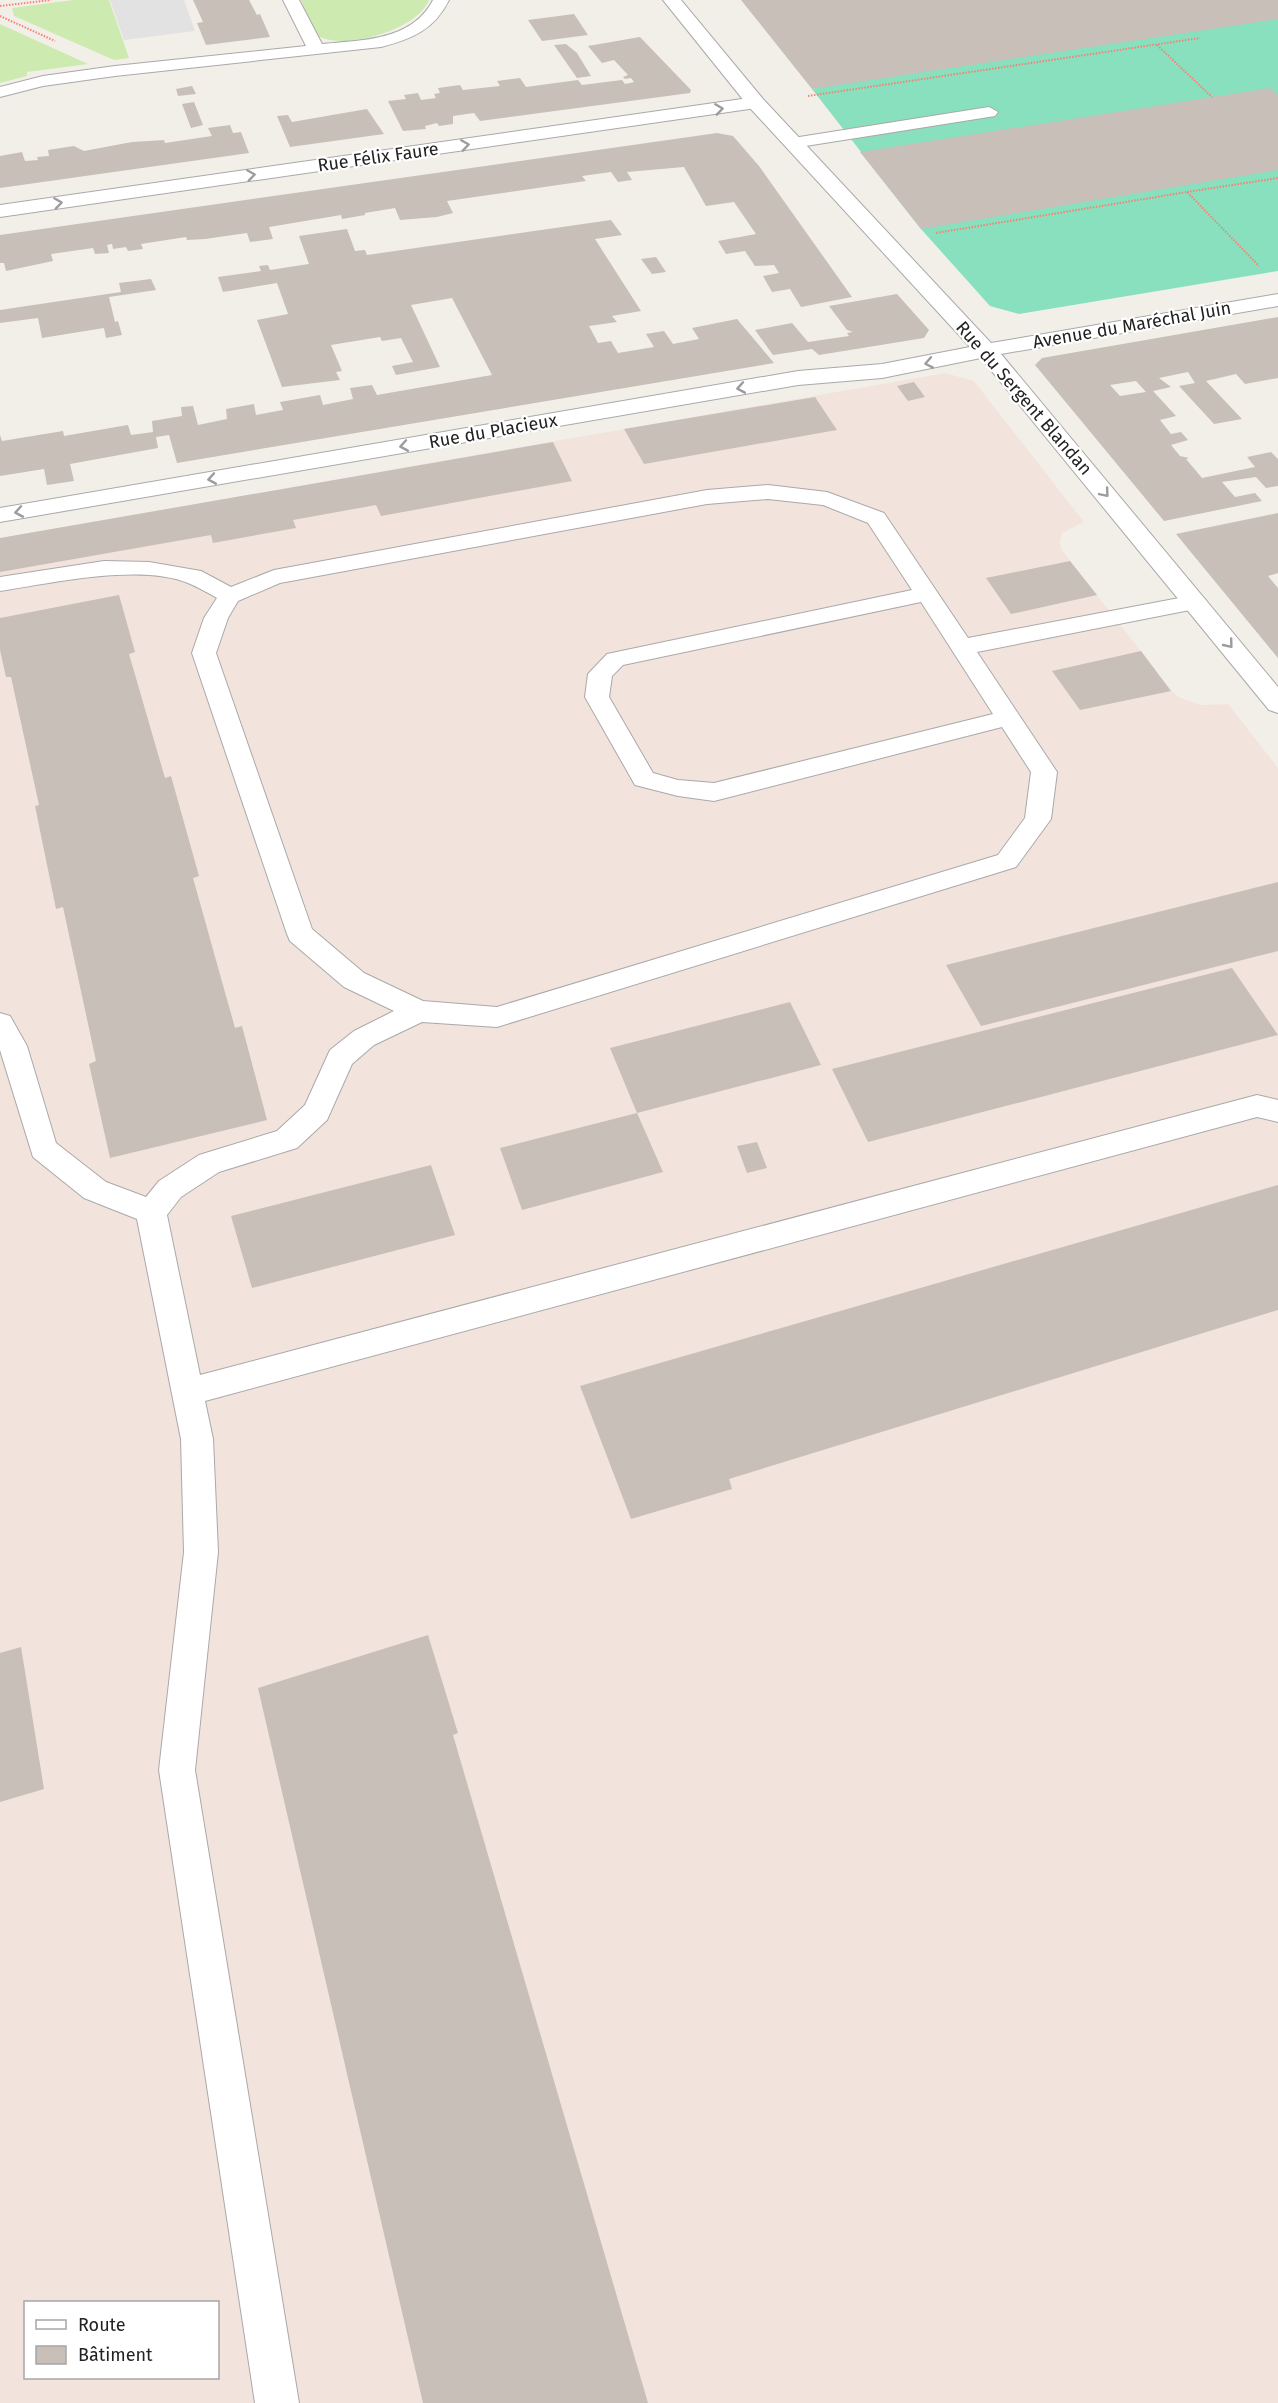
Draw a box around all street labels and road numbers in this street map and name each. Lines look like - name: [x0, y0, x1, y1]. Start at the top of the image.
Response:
- street label: Rue Félix Faure: [316, 138, 440, 176]
- street label: Avenue du Maréchal Juin: [1031, 297, 1233, 353]
- street label: Rue du Sergent Blandan: [951, 317, 1097, 479]
- street label: Rue du Placieux: [427, 409, 559, 453]

